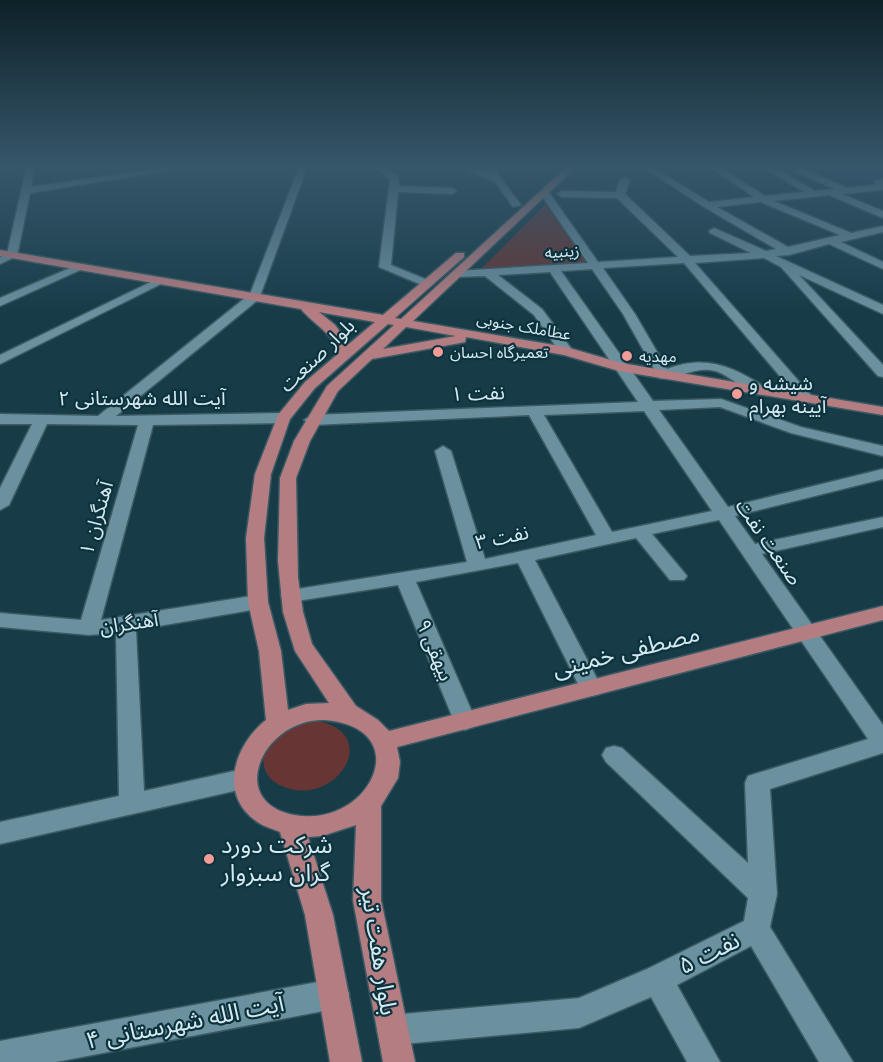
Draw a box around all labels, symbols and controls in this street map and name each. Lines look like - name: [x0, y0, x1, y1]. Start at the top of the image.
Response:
- street label: زینبیه: [544, 241, 580, 262]
- street label: عطاملک جنوبی: [475, 309, 573, 344]
- street label: بلوار صنعت: [274, 313, 360, 397]
- place label: تعمیرگاه احسان: [450, 343, 549, 362]
- marker: تعمیرگاه احسان: [431, 345, 445, 359]
- place label: مهدیه: [639, 347, 677, 366]
- marker: مهدیه: [620, 349, 634, 363]
- place label: شیشه و آیینه بهرام: [749, 371, 827, 421]
- street label: نفت ۱: [451, 380, 505, 406]
- street label: آیت الله شهرستانی ۲: [58, 386, 227, 410]
- marker: شیشه و آیینه بهرام: [730, 387, 744, 401]
- street label: آهنگران ۱: [74, 477, 118, 558]
- street label: صنعت نفت: [731, 494, 807, 590]
- street label: نفت ۳: [473, 520, 531, 554]
- street label: آهنگران: [98, 607, 161, 639]
- street label: بیهقی ۹: [411, 616, 459, 684]
- street label: مصطفی خمینی: [549, 618, 703, 683]
- place label: شرکت دورد گران سبزوار: [220, 830, 332, 887]
- marker: شرکت دورد گران سبزوار: [202, 852, 216, 866]
- street label: بلوار هفت تیر: [355, 884, 404, 1017]
- street label: نفت ۵: [673, 925, 744, 980]
- street label: آیت الله شهرستانی ۴: [83, 988, 287, 1055]

